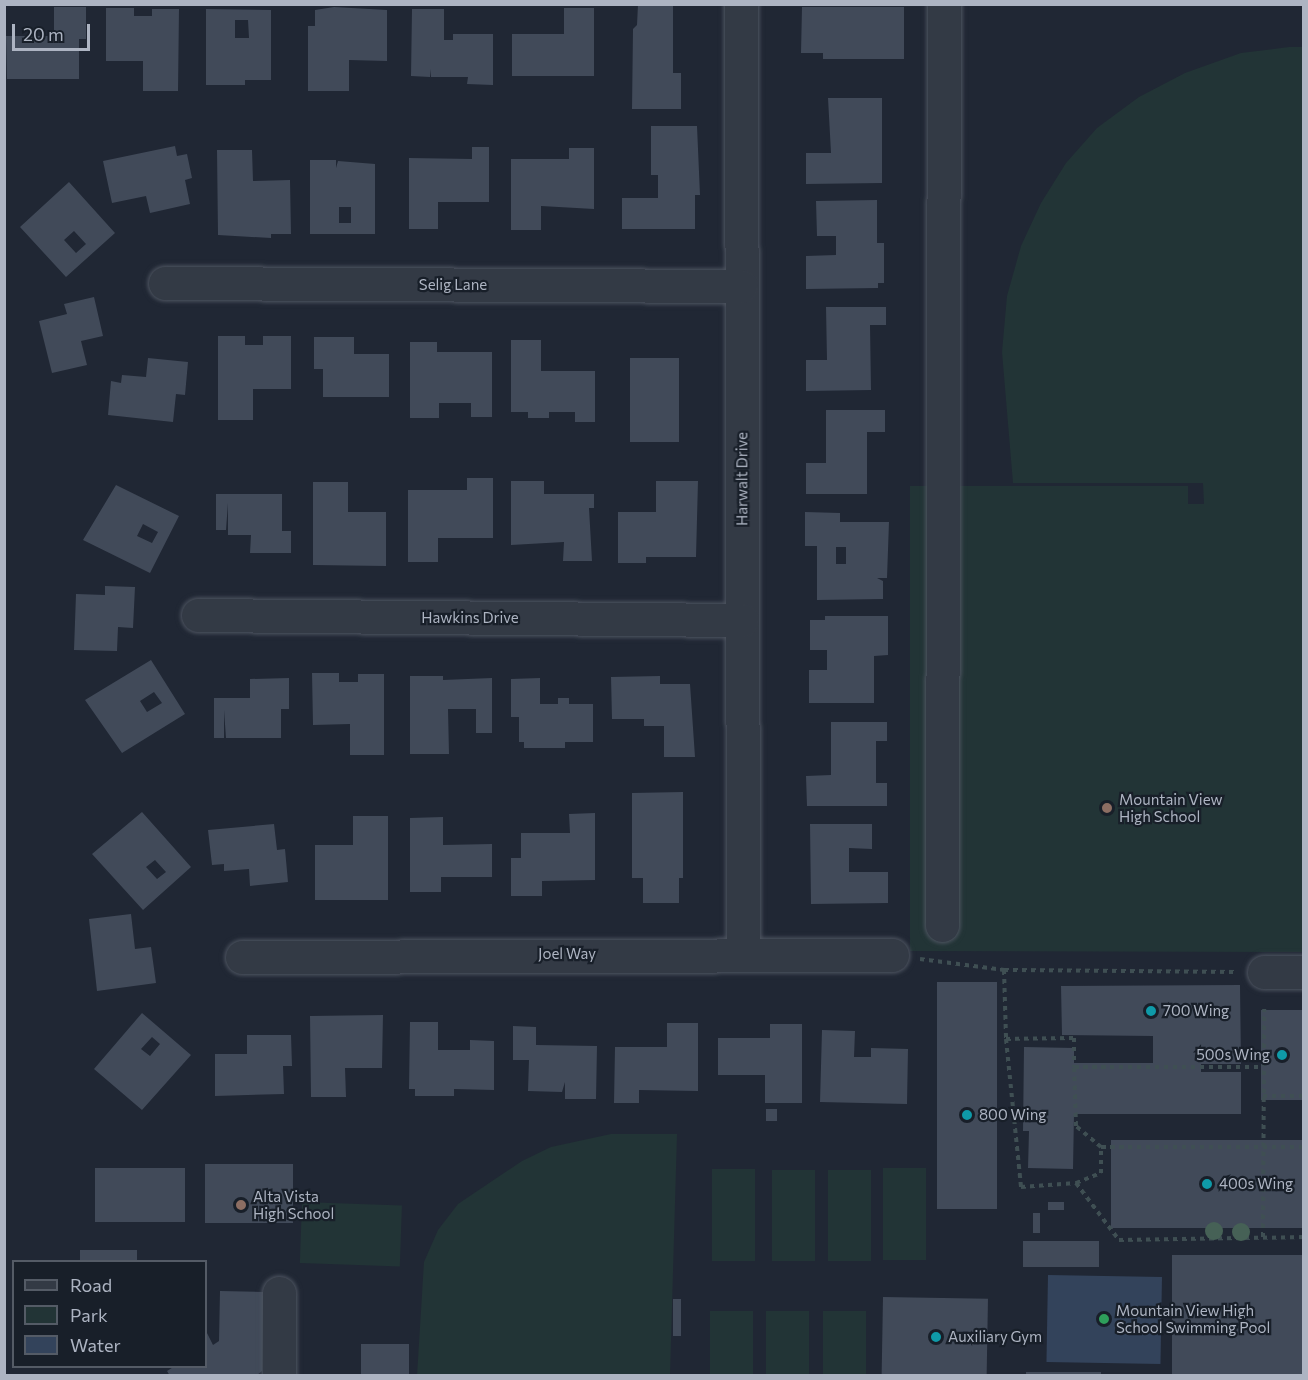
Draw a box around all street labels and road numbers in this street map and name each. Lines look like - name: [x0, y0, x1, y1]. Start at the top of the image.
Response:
- street label: Selig Lane: [419, 276, 487, 294]
- street label: Harwalt Drive: [733, 432, 751, 526]
- street label: Hawkins Drive: [421, 609, 519, 627]
- street label: Joel Way: [538, 945, 596, 963]

